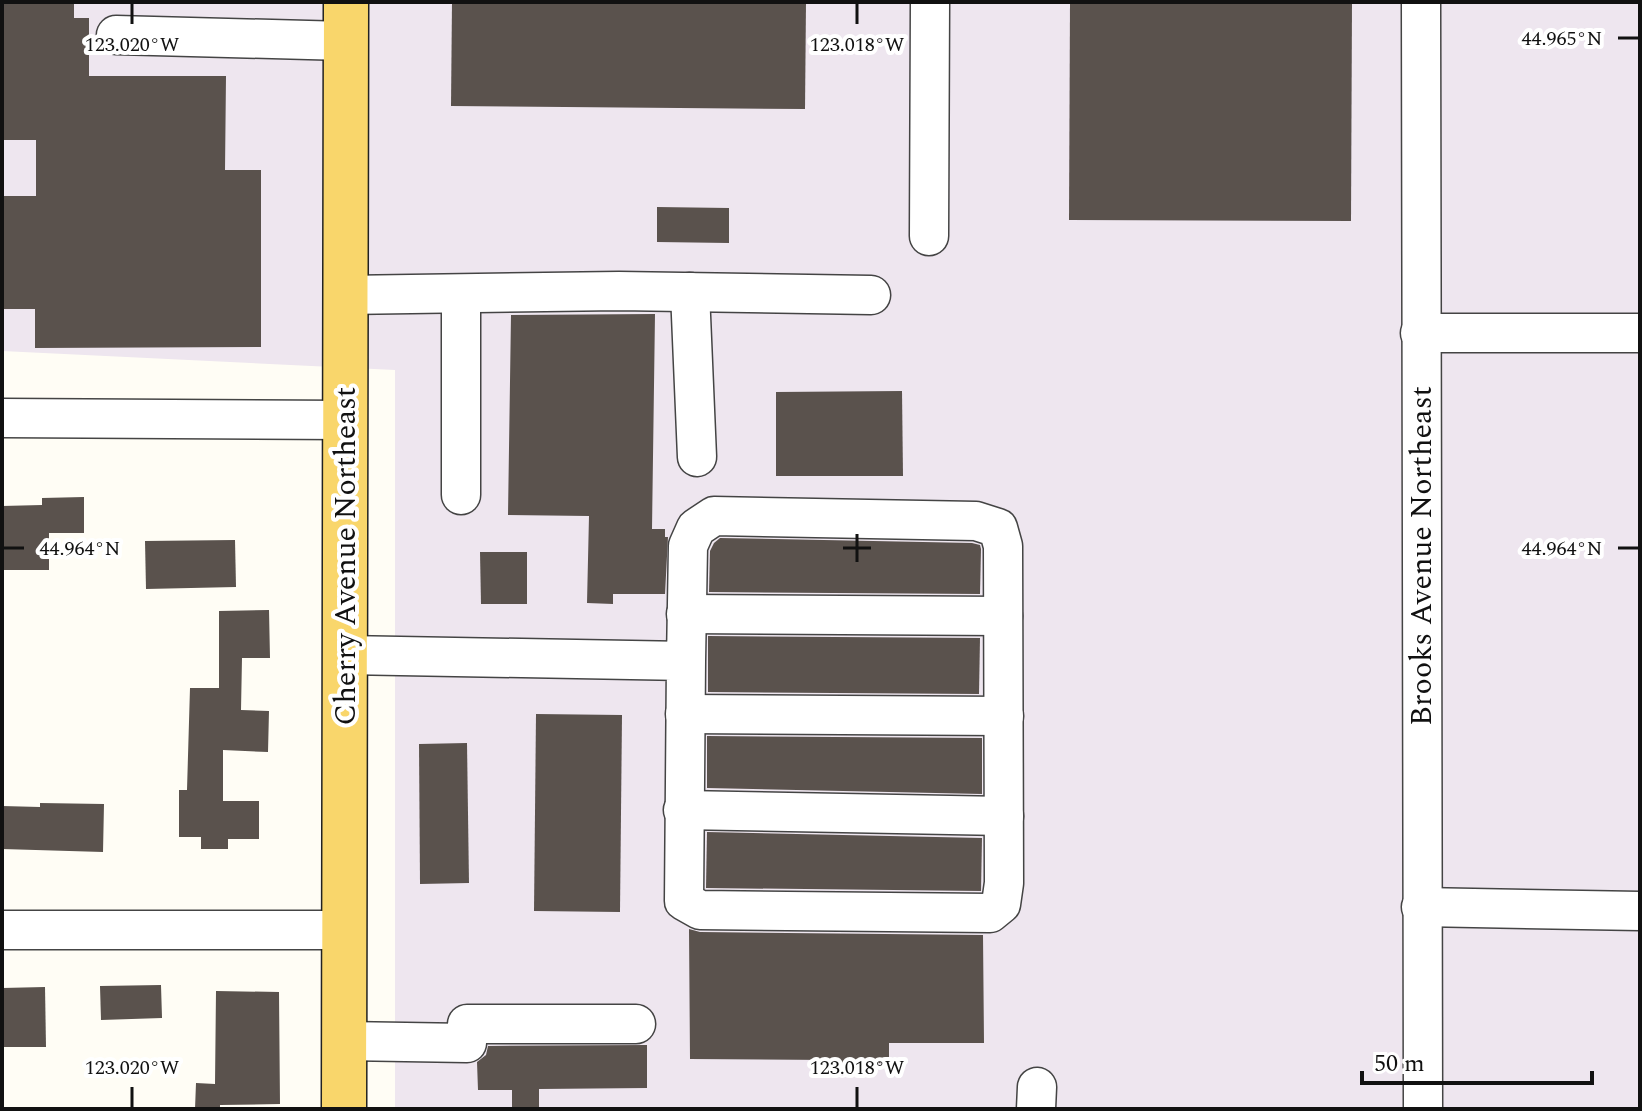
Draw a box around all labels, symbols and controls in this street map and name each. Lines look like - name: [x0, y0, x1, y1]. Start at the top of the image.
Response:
- text: 44.965°N: [1522, 24, 1602, 54]
- text: 123.020°W: [85, 30, 180, 60]
- text: 123.018°W: [810, 30, 905, 60]
- street label: Brooks Avenue Northeast: [1399, 386, 1445, 726]
- street label: Cherry Avenue Northeast: [323, 387, 369, 725]
- text: 44.964°N: [40, 534, 120, 564]
- text: 44.964°N: [1522, 534, 1602, 564]
- scale bar: [1362, 1035, 1592, 1085]
- text: 50 m: [1374, 1046, 1425, 1082]
- text: 123.020°W: [85, 1053, 180, 1083]
- text: 123.018°W: [810, 1053, 905, 1083]

